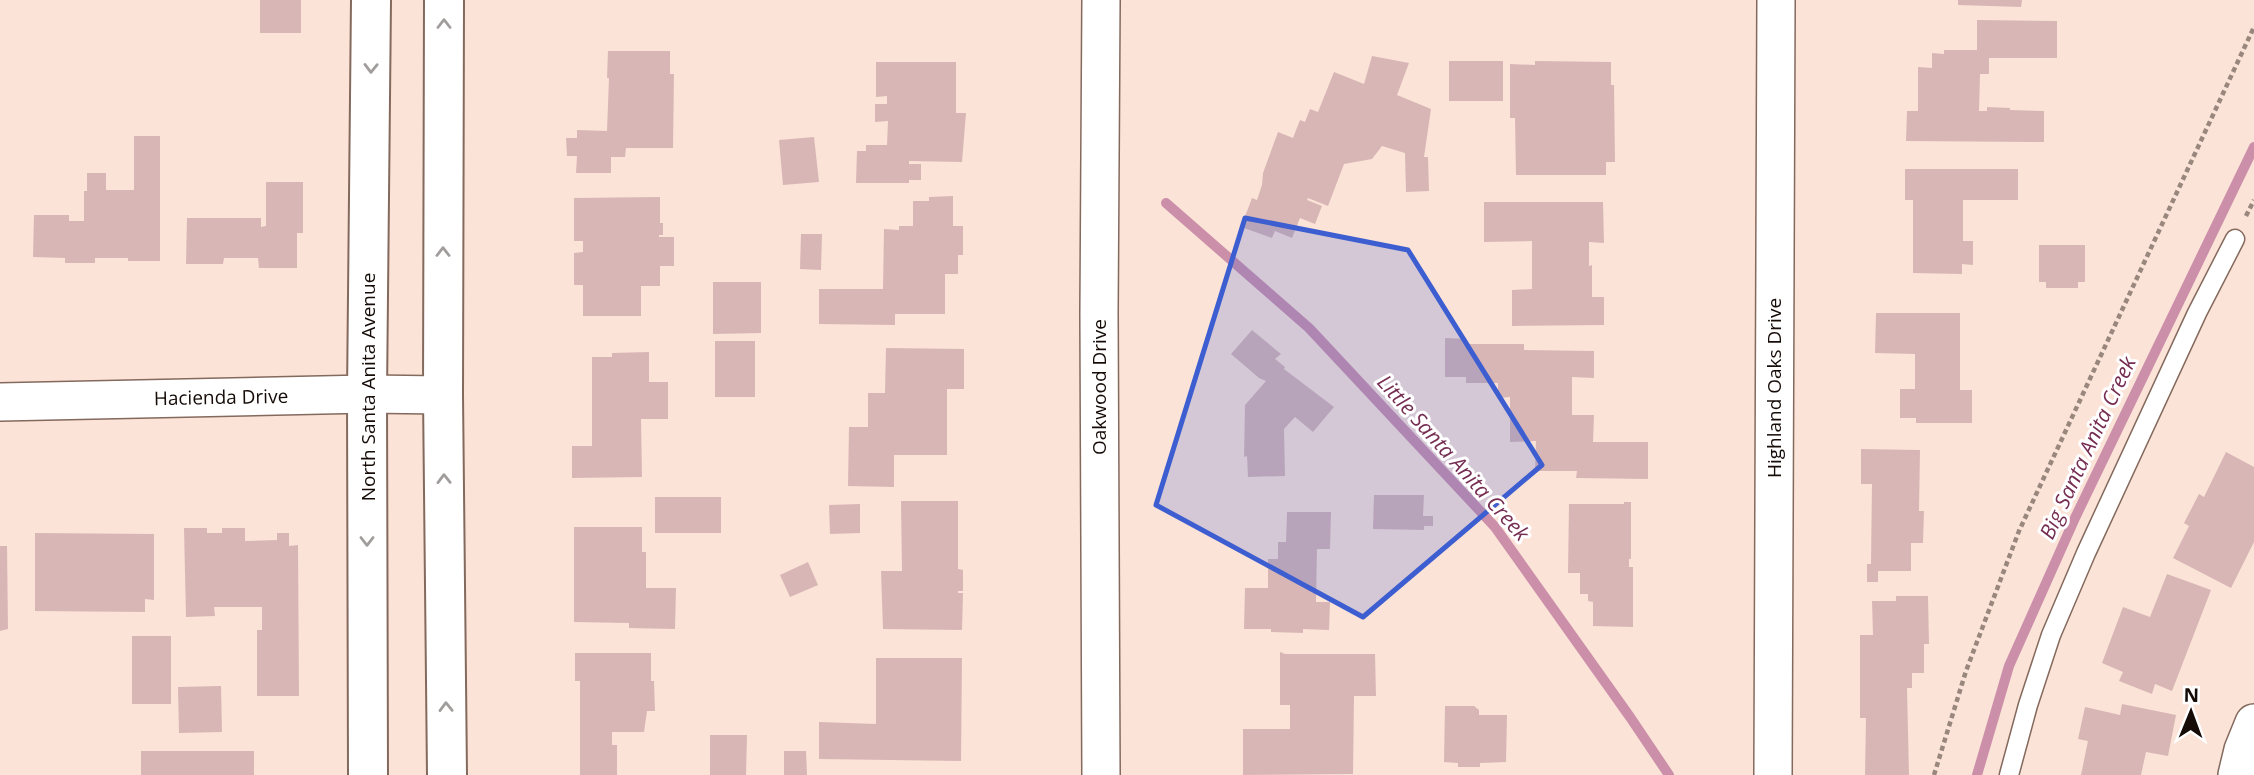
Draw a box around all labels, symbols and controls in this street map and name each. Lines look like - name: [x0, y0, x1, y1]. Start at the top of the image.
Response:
- one-way arrow: [436, 19, 452, 29]
- one-way arrow: [363, 63, 379, 74]
- one-way arrow: [435, 246, 451, 257]
- street label: North Santa Anita Avenue: [355, 273, 381, 501]
- street label: Highland Oaks Drive: [1761, 298, 1787, 478]
- street label: Oakwood Drive: [1086, 319, 1112, 455]
- water label: Big Santa Anita Creek: [2033, 351, 2142, 543]
- water label: Little Santa Anita Creek: [1372, 368, 1536, 547]
- street label: Hacienda Drive: [154, 383, 288, 411]
- one-way arrow: [436, 474, 452, 484]
- one-way arrow: [359, 536, 375, 546]
- north arrow: [2156, 677, 2226, 747]
- text: N: [2183, 682, 2199, 708]
- one-way arrow: [438, 701, 454, 712]

